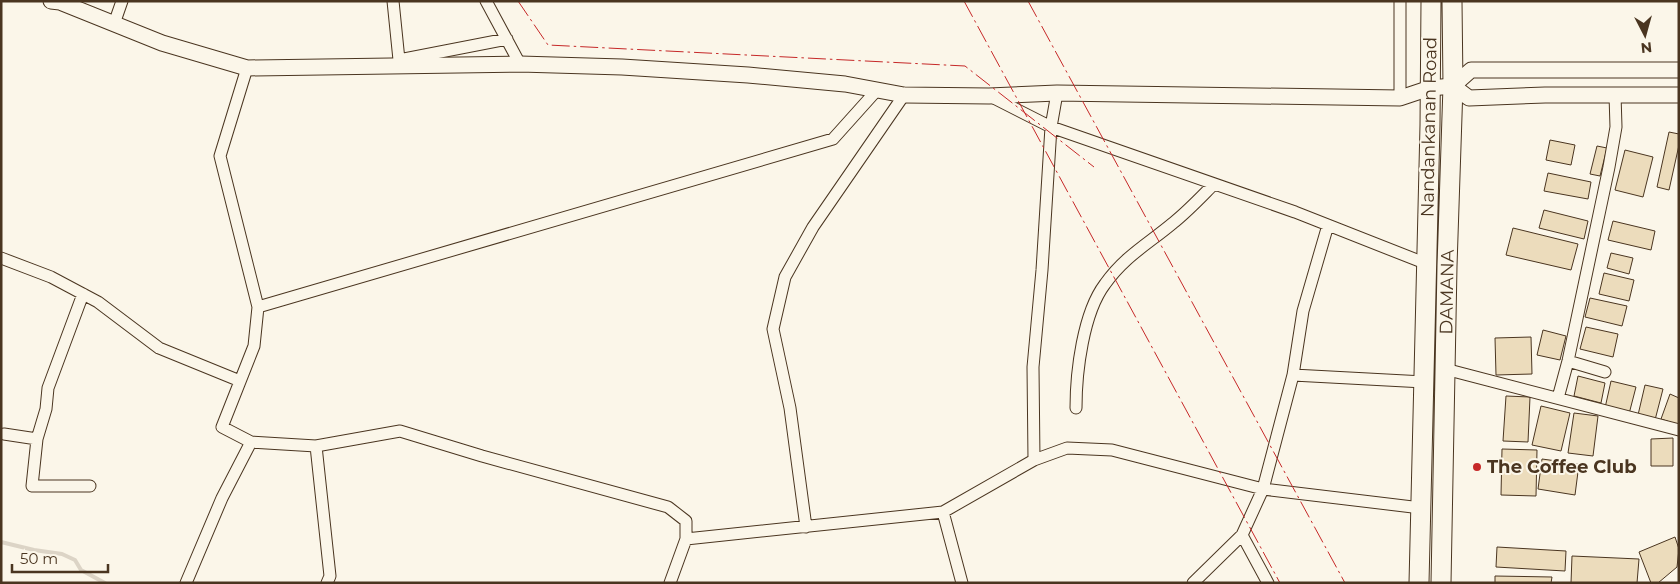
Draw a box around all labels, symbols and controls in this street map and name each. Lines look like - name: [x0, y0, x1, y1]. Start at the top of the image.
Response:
- north arrow: [1620, 10, 1670, 60]
- street label: Nandankanan Road: [1416, 37, 1442, 217]
- text: N: [1640, 38, 1653, 57]
- street label: DAMANA: [1435, 249, 1459, 335]
- place label: The Coffee Club: [1487, 456, 1637, 478]
- marker: The Coffee Club: [1471, 461, 1483, 473]
- scale bar: [12, 542, 109, 574]
- text: 50 m: [20, 549, 58, 568]

